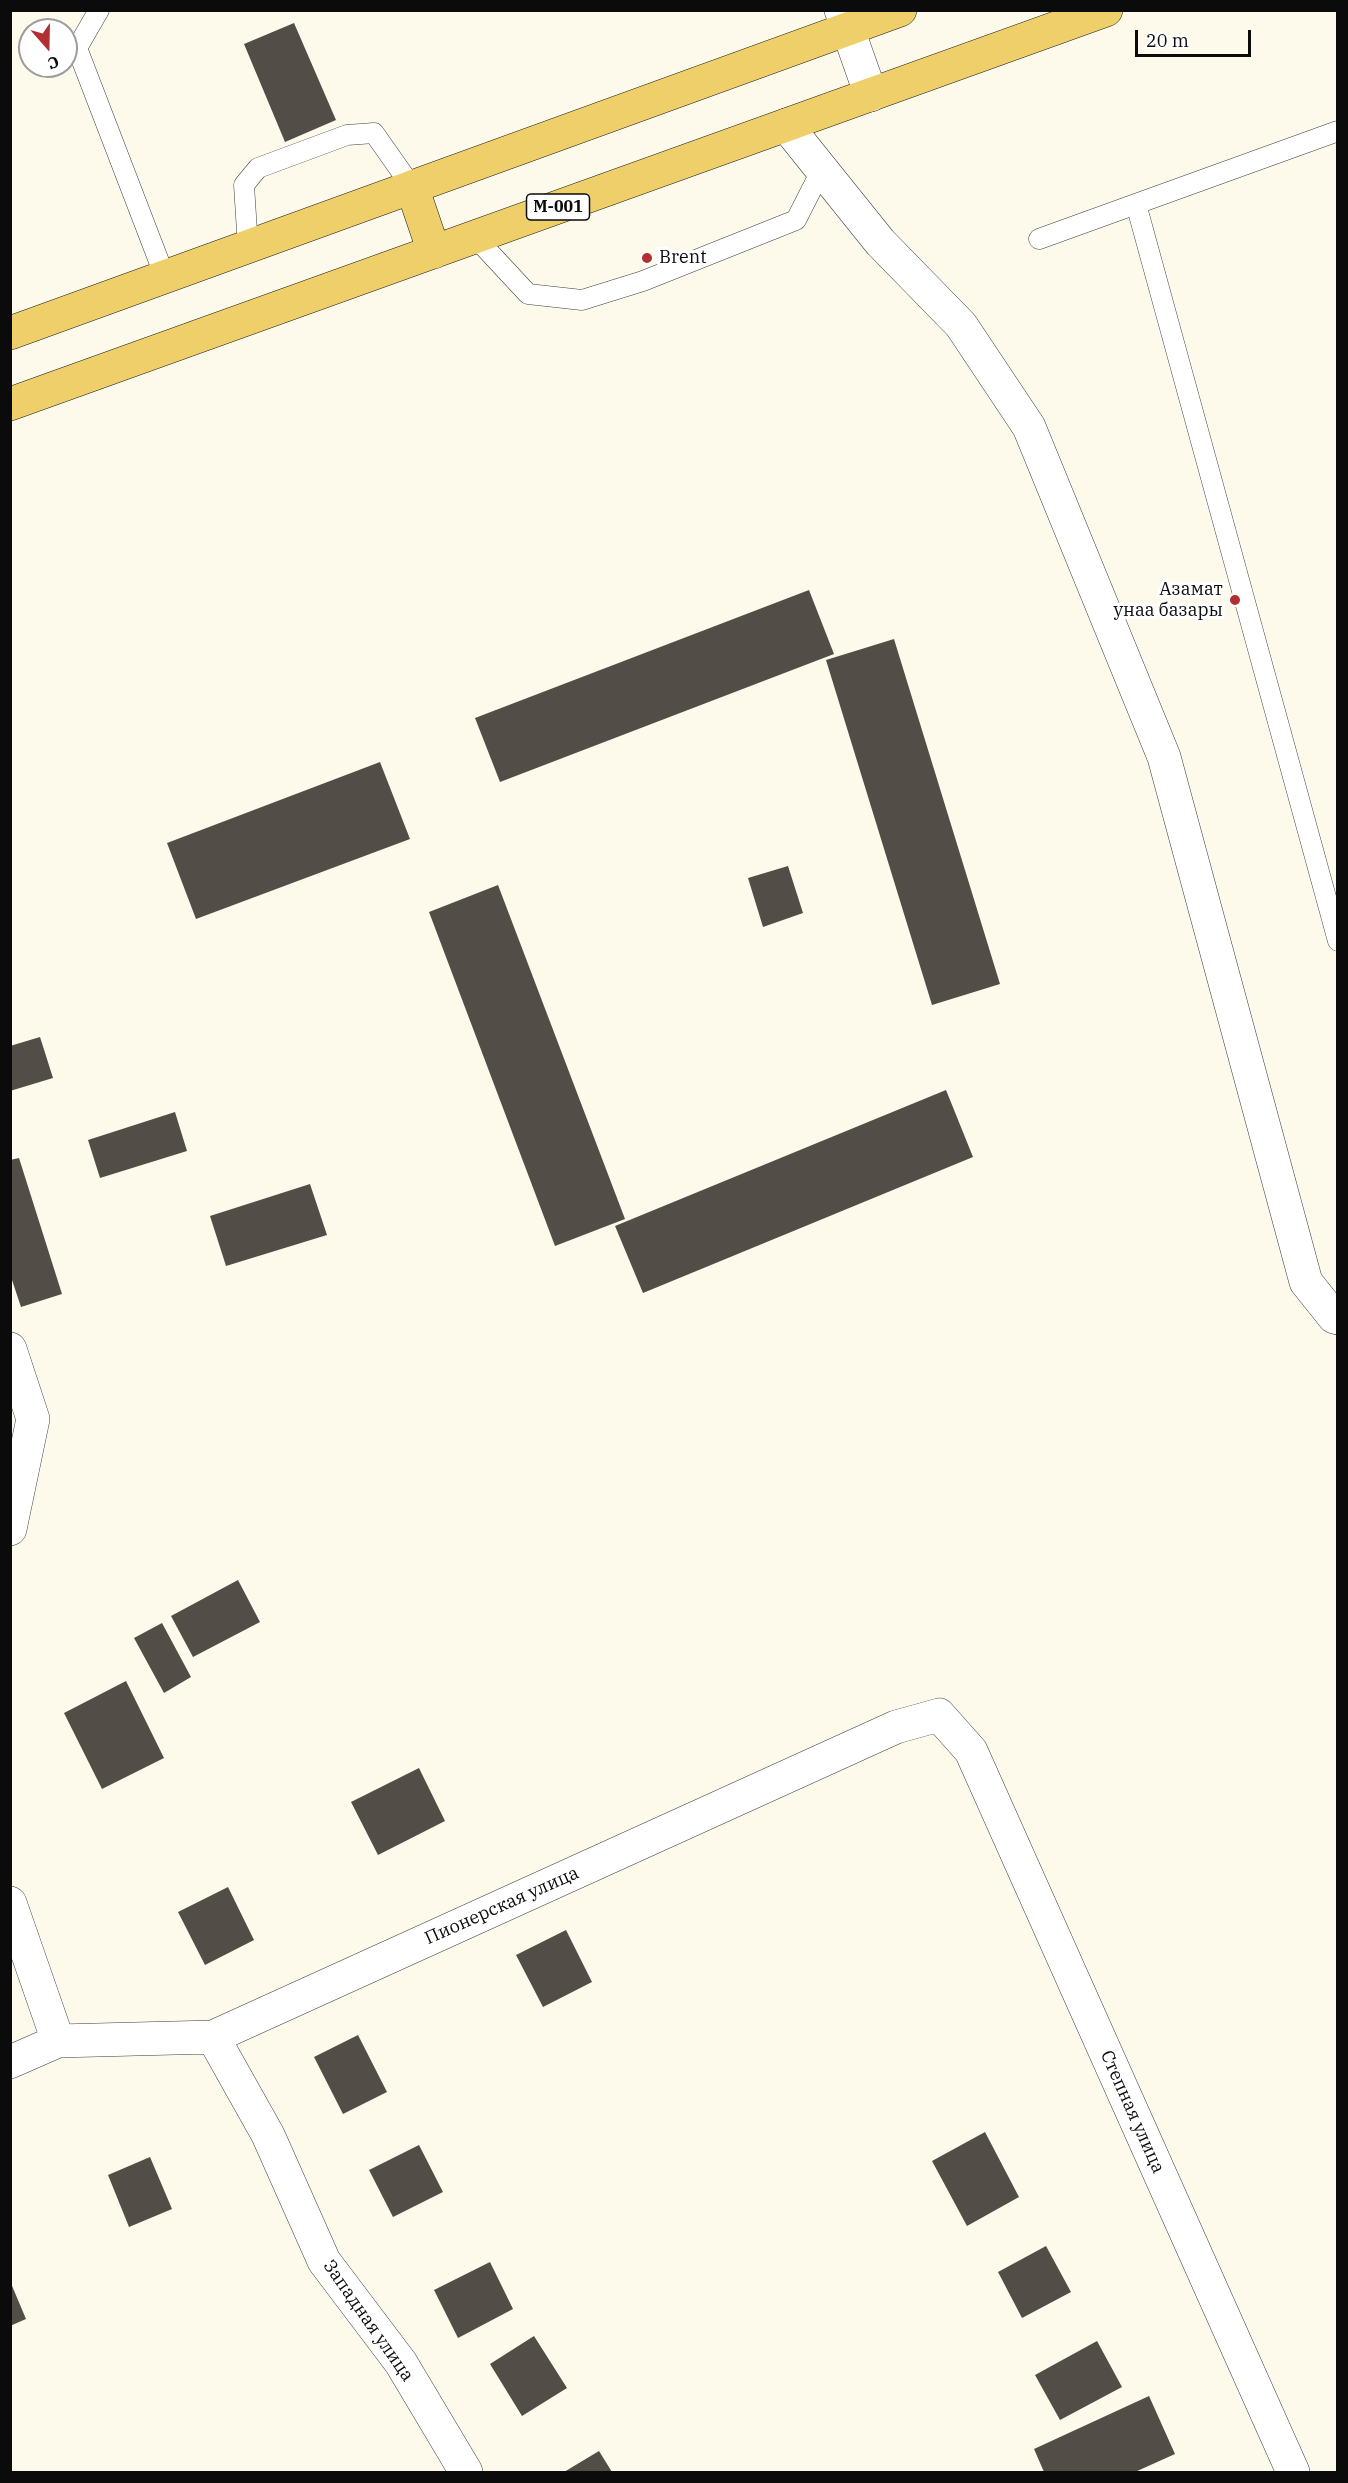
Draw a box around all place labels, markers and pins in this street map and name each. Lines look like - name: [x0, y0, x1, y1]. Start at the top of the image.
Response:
- place label: Brent: [659, 247, 707, 269]
- marker: Brent: [640, 251, 654, 265]
- place label: Азамат унаа базары: [1113, 579, 1223, 622]
- marker: Азамат унаа базары: [1228, 593, 1242, 607]

